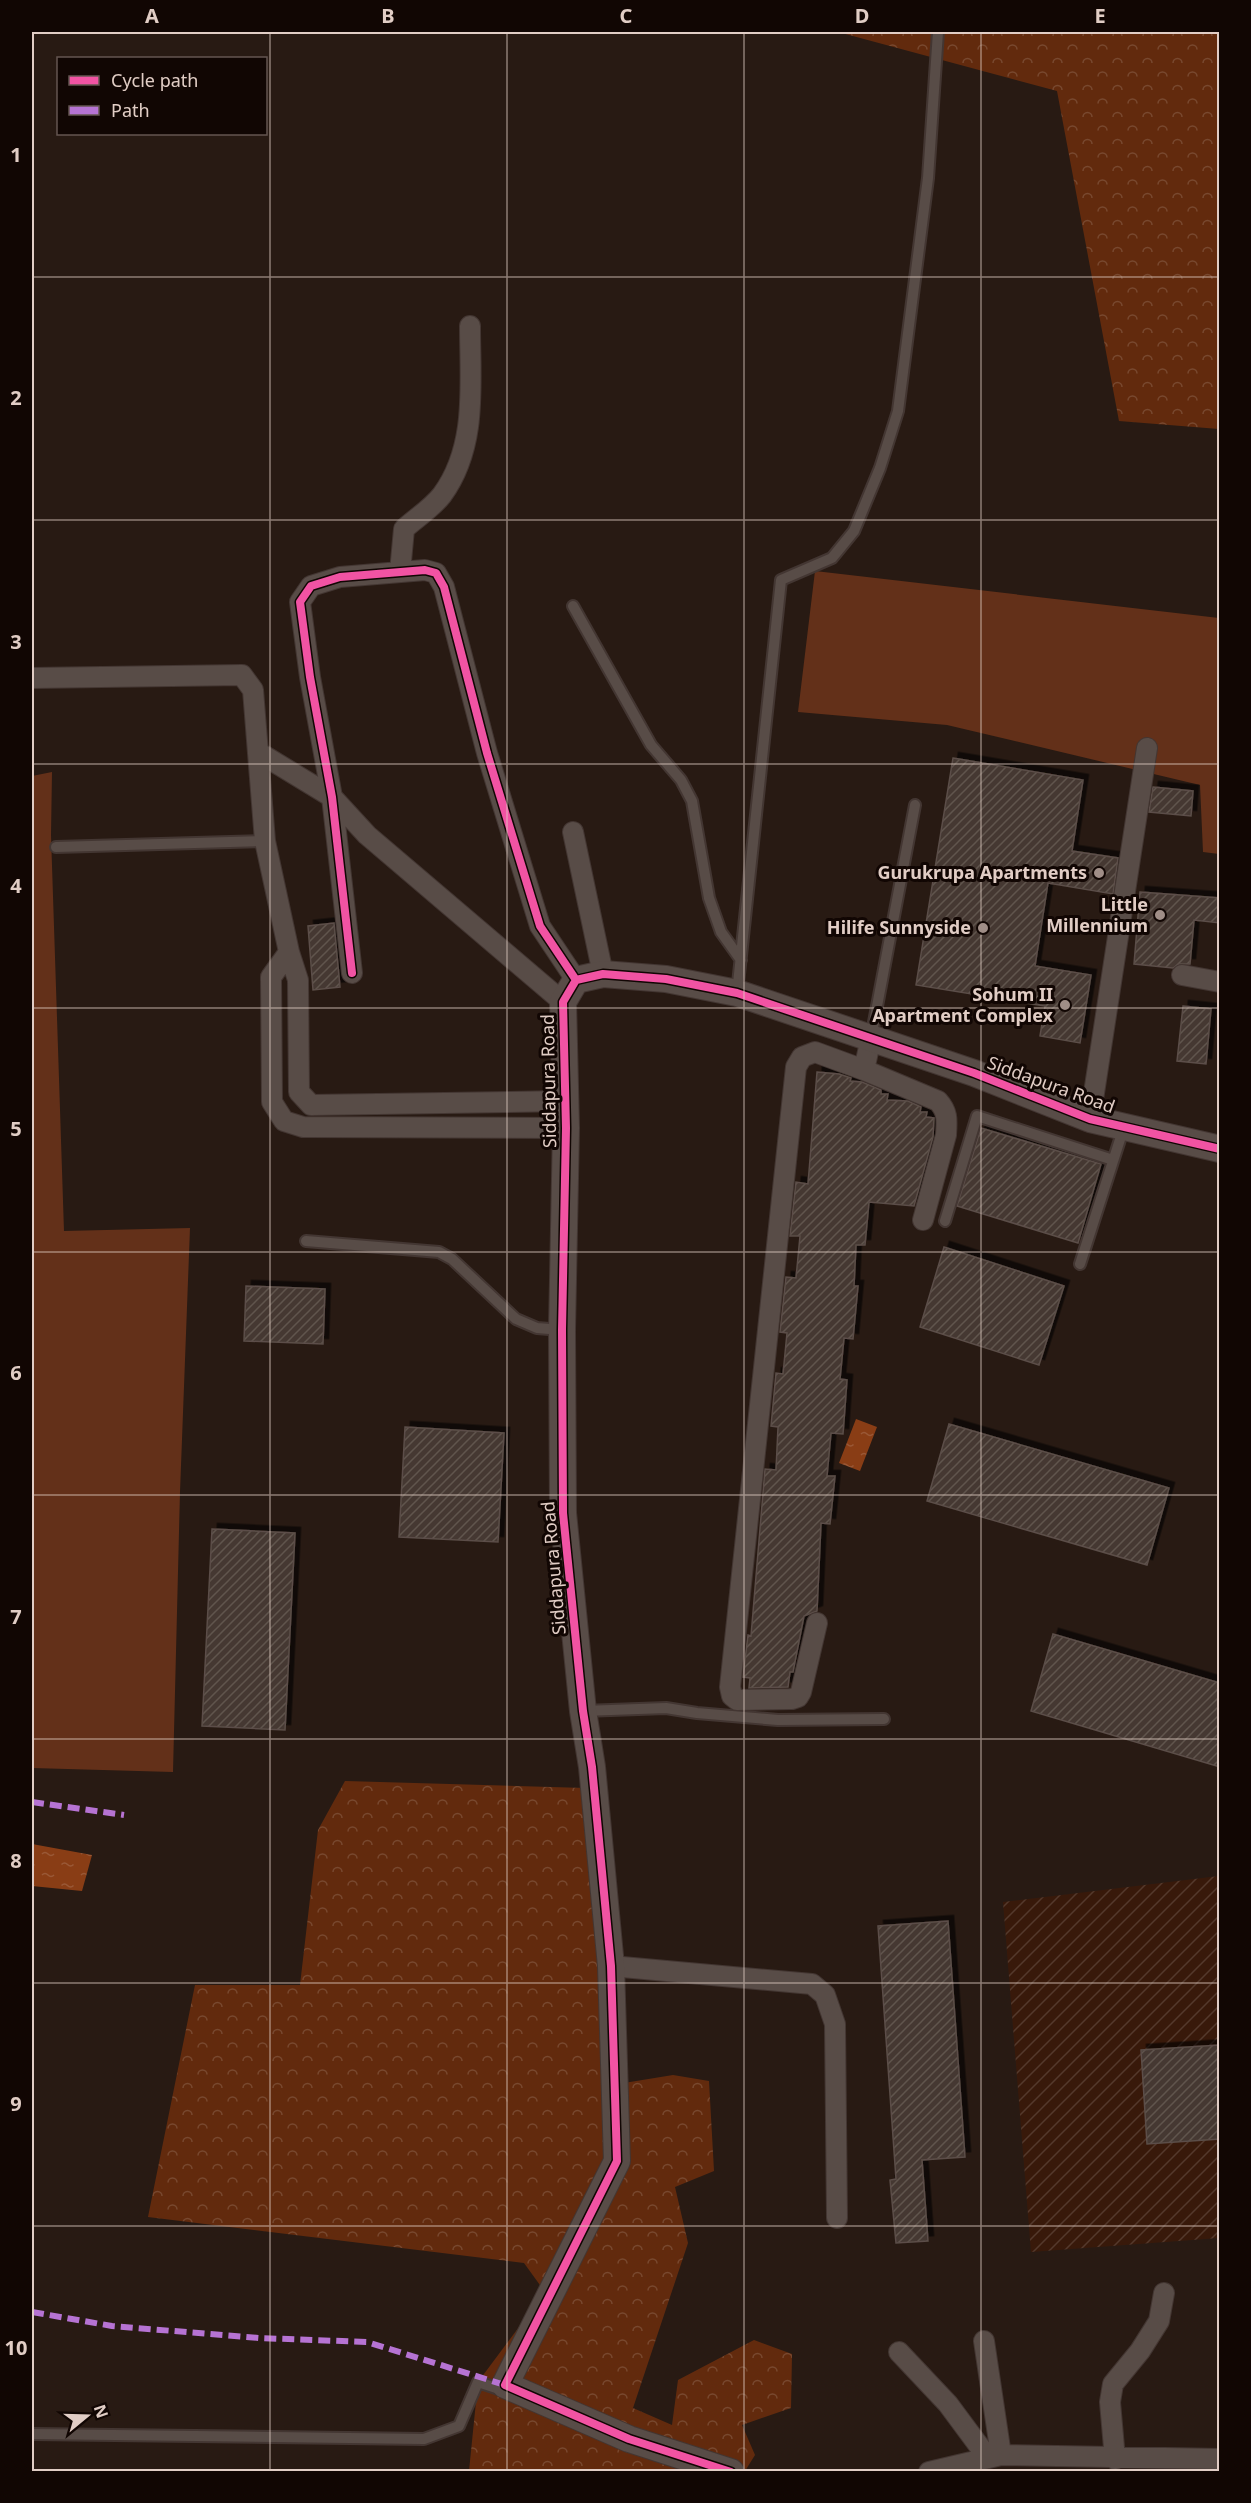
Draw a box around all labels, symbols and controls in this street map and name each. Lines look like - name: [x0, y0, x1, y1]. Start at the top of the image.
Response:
- text: A: [145, 2, 159, 29]
- text: B: [381, 2, 395, 29]
- text: C: [620, 2, 633, 29]
- text: D: [855, 2, 869, 29]
- text: E: [1094, 2, 1106, 29]
- legend: [57, 57, 267, 135]
- text: Cycle path: [111, 68, 198, 92]
- text: Path: [111, 98, 150, 122]
- text: 1: [10, 141, 22, 168]
- text: 2: [10, 384, 22, 411]
- text: 3: [10, 628, 22, 655]
- place label: Gurukrupa Apartments: [877, 860, 1087, 884]
- marker: Gurukrupa Apartments: [1092, 866, 1106, 880]
- text: 4: [10, 872, 22, 899]
- place label: Little Millennium: [1046, 892, 1148, 937]
- marker: Little Millennium: [1153, 908, 1167, 922]
- place label: Hilife Sunnyside: [827, 915, 971, 939]
- marker: Hilife Sunnyside: [976, 921, 990, 935]
- place label: Sohum II Apartment Complex: [872, 982, 1054, 1027]
- marker: Sohum II Apartment Complex: [1058, 998, 1072, 1012]
- street label: Siddapura Road: [535, 1014, 561, 1148]
- street label: Siddapura Road: [984, 1050, 1118, 1118]
- text: 5: [10, 1115, 22, 1142]
- text: 6: [10, 1359, 22, 1386]
- street label: Siddapura Road: [535, 1500, 571, 1636]
- text: 7: [10, 1603, 22, 1630]
- text: 8: [10, 1847, 22, 1874]
- text: 9: [10, 2090, 22, 2117]
- text: 10: [5, 2334, 27, 2361]
- north arrow: [57, 2386, 117, 2446]
- text: N: [89, 2401, 114, 2421]

